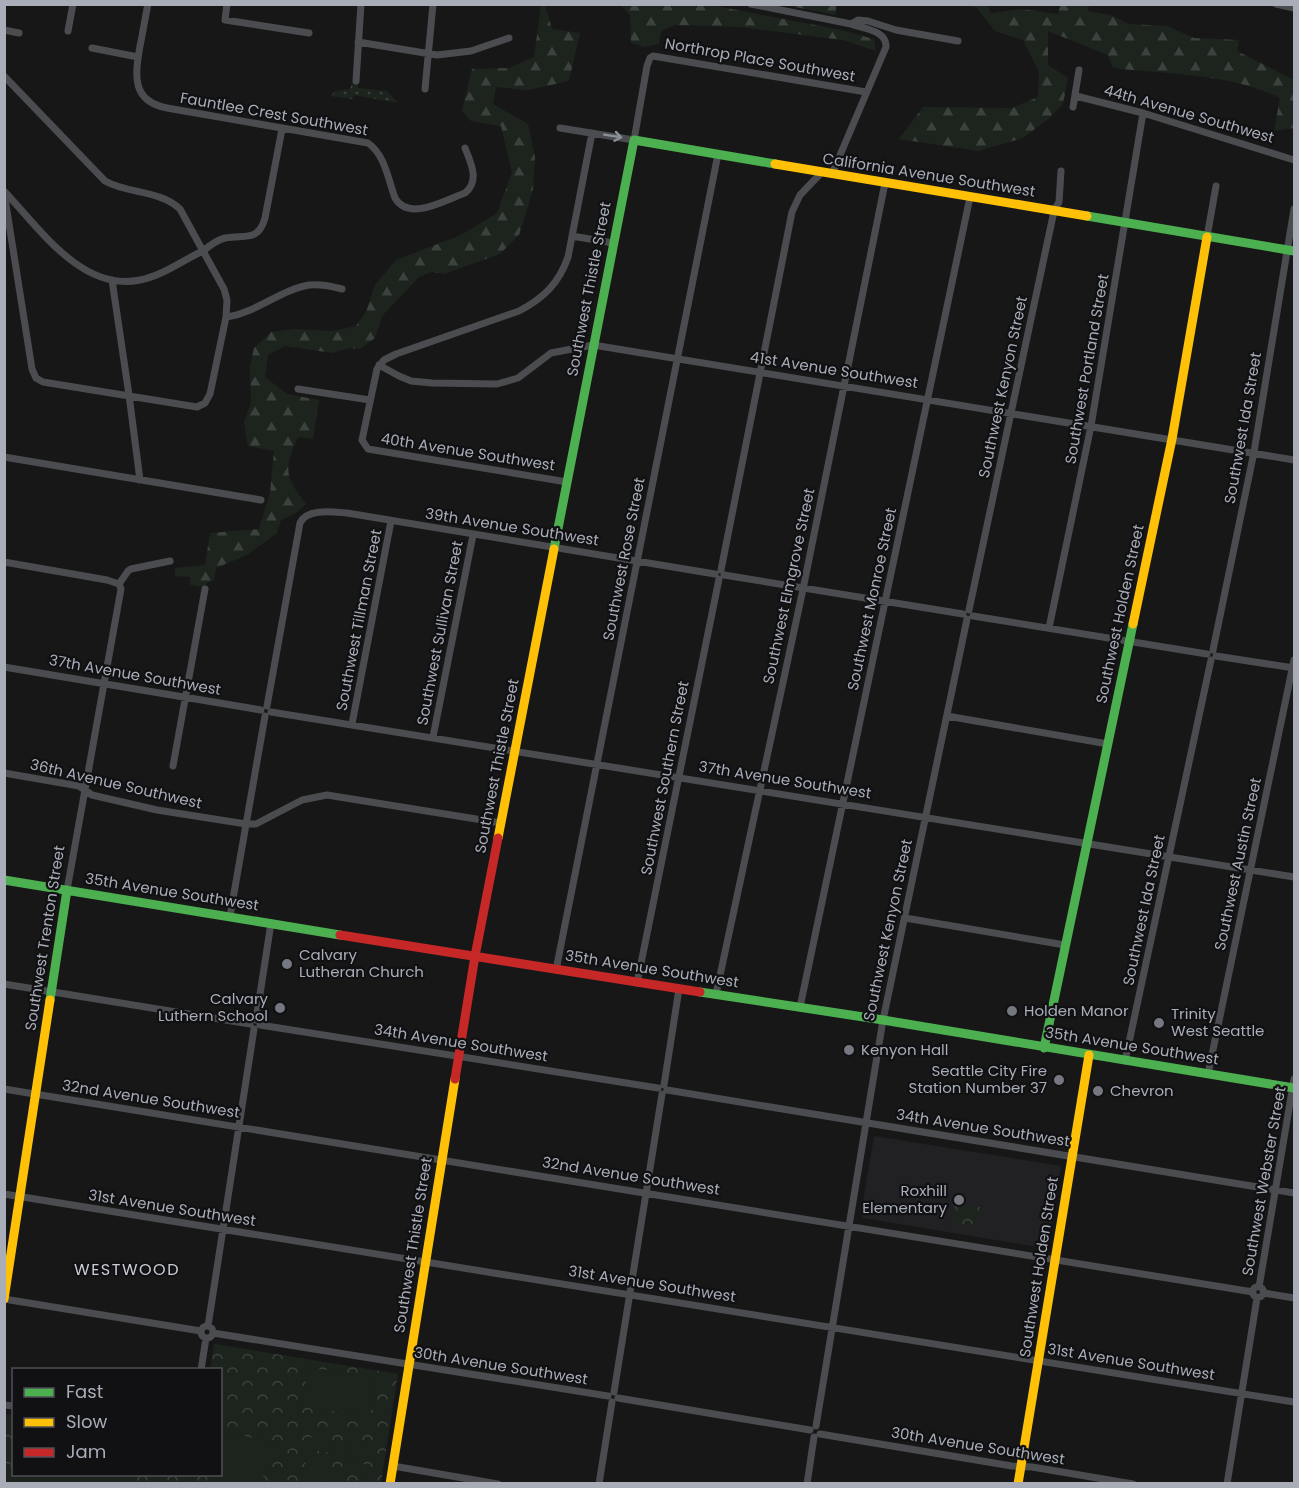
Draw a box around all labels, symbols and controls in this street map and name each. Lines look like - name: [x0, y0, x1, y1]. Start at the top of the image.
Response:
- street label: Northrop Place Southwest: [663, 32, 857, 87]
- street label: 44th Avenue Southwest: [1102, 79, 1277, 148]
- street label: Fauntlee Crest Southwest: [179, 87, 370, 140]
- one-way arrow: [602, 131, 622, 142]
- street label: California Avenue Southwest: [821, 147, 1037, 202]
- street label: Southwest Thistle Street: [561, 200, 616, 378]
- street label: Southwest Portland Street: [1059, 272, 1114, 466]
- street label: Southwest Kenyon Street: [973, 294, 1032, 480]
- street label: 41st Avenue Southwest: [749, 346, 920, 393]
- street label: Southwest Ida Street: [1219, 350, 1266, 505]
- street label: 40th Avenue Southwest: [379, 427, 557, 476]
- street label: Southwest Rose Street: [597, 476, 650, 642]
- street label: Southwest Elmgrove Street: [757, 486, 820, 686]
- street label: 39th Avenue Southwest: [424, 502, 600, 551]
- street label: Southwest Monroe Street: [842, 506, 901, 692]
- street label: Southwest Holden Street: [1090, 522, 1149, 705]
- street label: Southwest Tillman Street: [331, 527, 386, 712]
- street label: Southwest Sullivan Street: [411, 539, 468, 727]
- street label: 37th Avenue Southwest: [47, 649, 223, 700]
- street label: Southwest Thistle Street: [469, 677, 524, 855]
- street label: Southwest Southern Street: [635, 679, 694, 877]
- street label: 36th Avenue Southwest: [28, 754, 204, 814]
- street label: 37th Avenue Southwest: [697, 755, 873, 804]
- street label: Southwest Austin Street: [1209, 776, 1266, 952]
- street label: Southwest Ida Street: [1117, 832, 1170, 987]
- street label: Southwest Kenyon Street: [858, 837, 917, 1023]
- street label: Southwest Trenton Street: [19, 844, 70, 1032]
- street label: 35th Avenue Southwest: [84, 867, 260, 916]
- place label: Calvary Lutheran Church: [299, 944, 424, 982]
- street label: 35th Avenue Southwest: [564, 944, 740, 993]
- marker: Calvary Lutheran Church: [280, 957, 294, 971]
- place label: Calvary Luthern School: [158, 988, 269, 1026]
- place label: Holden Manor: [1024, 1000, 1129, 1021]
- marker: Calvary Luthern School: [273, 1001, 287, 1015]
- place label: Trinity West Seattle: [1171, 1003, 1264, 1041]
- marker: Holden Manor: [1005, 1004, 1019, 1018]
- marker: Trinity West Seattle: [1152, 1016, 1166, 1030]
- street label: 34th Avenue Southwest: [373, 1018, 549, 1067]
- street label: 35th Avenue Southwest: [1044, 1021, 1220, 1070]
- place label: Kenyon Hall: [861, 1039, 948, 1060]
- marker: Kenyon Hall: [842, 1043, 856, 1057]
- place label: Seattle City Fire Station Number 37: [909, 1060, 1047, 1098]
- marker: Seattle City Fire Station Number 37: [1052, 1073, 1066, 1087]
- street label: 32nd Avenue Southwest: [61, 1074, 241, 1123]
- place label: Chevron: [1110, 1080, 1174, 1101]
- marker: Chevron: [1091, 1084, 1105, 1098]
- street label: Southwest Webster Street: [1236, 1084, 1291, 1277]
- street label: 34th Avenue Southwest: [895, 1103, 1071, 1152]
- street label: 32nd Avenue Southwest: [541, 1151, 721, 1200]
- street label: Southwest Thistle Street: [388, 1156, 437, 1334]
- street label: Southwest Holden Street: [1014, 1175, 1063, 1359]
- place label: Roxhill Elementary: [862, 1180, 948, 1218]
- street label: 31st Avenue Southwest: [87, 1184, 257, 1231]
- marker: Roxhill Elementary: [952, 1193, 966, 1207]
- district label: WESTWOOD: [74, 1258, 180, 1281]
- street label: 31st Avenue Southwest: [567, 1260, 737, 1307]
- street label: 31st Avenue Southwest: [1046, 1338, 1216, 1385]
- street label: 30th Avenue Southwest: [413, 1341, 589, 1390]
- legend: [12, 1368, 222, 1476]
- text: Fast: [66, 1379, 103, 1404]
- text: Slow: [66, 1409, 108, 1434]
- street label: 30th Avenue Southwest: [890, 1421, 1066, 1470]
- text: Jam: [66, 1439, 106, 1464]

